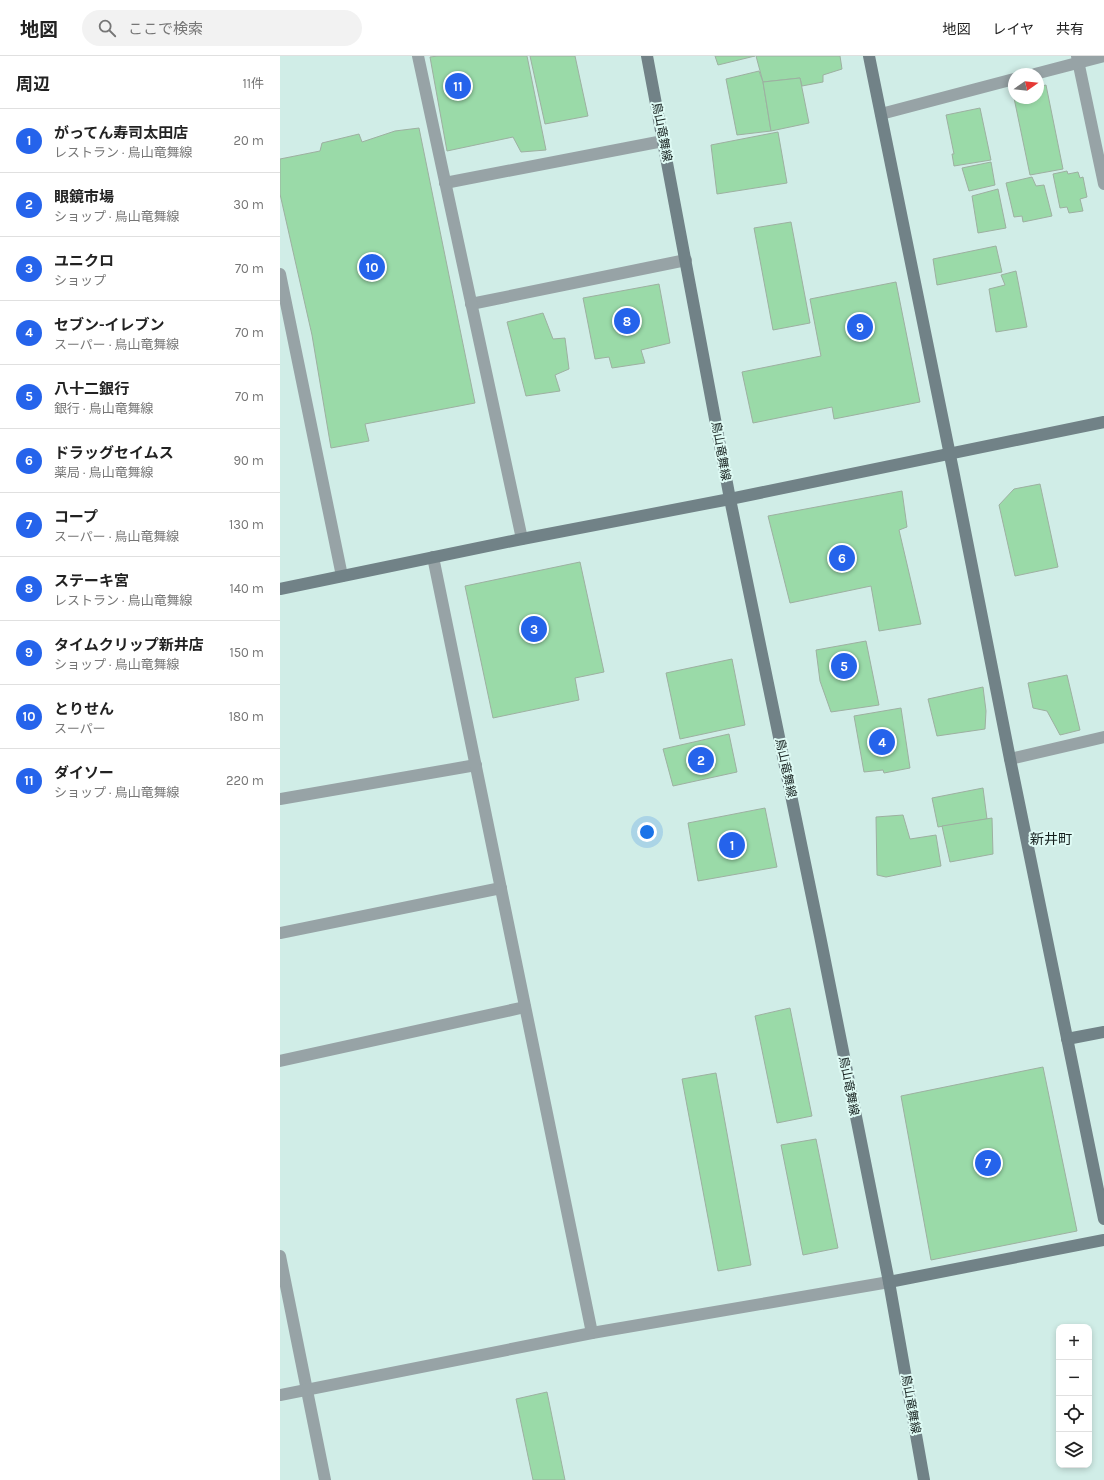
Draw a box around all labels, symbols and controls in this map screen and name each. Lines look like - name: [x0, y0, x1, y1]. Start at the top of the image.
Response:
- search box: [82, 10, 362, 46]
- icon: search: [96, 17, 118, 39]
- text: 地図: [20, 19, 58, 41]
- text: ここで検索: [128, 20, 203, 38]
- text: 地図: [942, 21, 970, 38]
- text: レイヤ: [992, 21, 1034, 38]
- text: 共有: [1056, 21, 1084, 38]
- north arrow: [1008, 68, 1044, 104]
- pin: 11: [445, 71, 471, 101]
- text: 周辺: [16, 74, 50, 94]
- text: 11件: [242, 76, 264, 91]
- street label: 鳥山竜舞線: [649, 101, 675, 163]
- text: がってん寿司太田店: [54, 124, 188, 142]
- text: 1: [27, 133, 31, 148]
- text: 20 m: [234, 133, 264, 148]
- text: レストラン · 鳥山竜舞線: [54, 145, 193, 160]
- text: 眼鏡市場: [54, 188, 114, 206]
- text: 2: [25, 197, 33, 212]
- text: 30 m: [233, 197, 264, 212]
- text: ショップ · 鳥山竜舞線: [54, 209, 180, 224]
- text: ユニクロ: [54, 252, 114, 270]
- pin: 10: [359, 252, 385, 282]
- text: 3: [25, 261, 33, 276]
- text: 70 m: [235, 261, 264, 276]
- text: ショップ: [54, 273, 106, 288]
- pin: 8: [614, 306, 640, 336]
- pin: 9: [847, 312, 873, 342]
- text: セブン-イレブン: [54, 316, 165, 334]
- text: 4: [25, 325, 33, 340]
- text: 70 m: [235, 325, 264, 340]
- text: スーパー · 鳥山竜舞線: [54, 337, 179, 352]
- text: 八十二銀行: [54, 380, 129, 398]
- text: 5: [25, 389, 33, 404]
- text: 70 m: [235, 389, 264, 404]
- text: 銀行 · 鳥山竜舞線: [54, 401, 154, 416]
- street label: 鳥山竜舞線: [709, 420, 733, 482]
- text: ドラッグセイムス: [54, 444, 174, 462]
- text: 6: [25, 453, 33, 468]
- text: 90 m: [233, 453, 264, 468]
- text: 薬局 · 鳥山竜舞線: [54, 465, 154, 480]
- text: コープ: [54, 508, 98, 526]
- text: 7: [26, 517, 32, 532]
- text: 130 m: [229, 517, 264, 532]
- text: スーパー · 鳥山竜舞線: [54, 529, 179, 544]
- pin: 6: [829, 543, 855, 573]
- text: ステーキ宮: [54, 572, 129, 590]
- text: 8: [25, 581, 33, 596]
- text: 140 m: [229, 581, 264, 596]
- text: レストラン · 鳥山竜舞線: [54, 593, 193, 608]
- pin: 3: [521, 614, 547, 644]
- text: タイムクリップ新井店: [54, 636, 204, 654]
- text: 9: [25, 645, 33, 660]
- text: 150 m: [229, 645, 264, 660]
- pin: 5: [831, 651, 857, 681]
- text: ショップ · 鳥山竜舞線: [54, 657, 180, 672]
- text: とりせん: [54, 700, 114, 718]
- text: 10: [23, 709, 35, 724]
- text: 180 m: [229, 709, 264, 724]
- text: スーパー: [54, 721, 106, 736]
- pin: 4: [869, 727, 895, 757]
- street label: 鳥山竜舞線: [773, 737, 799, 799]
- pin: 2: [688, 745, 714, 775]
- text: ダイソー: [54, 764, 114, 782]
- text: 11: [24, 773, 34, 788]
- text: 220 m: [226, 773, 264, 788]
- text: ショップ · 鳥山竜舞線: [54, 785, 180, 800]
- your location: [637, 822, 657, 842]
- pin: 1: [719, 830, 745, 860]
- district label: 新井町: [1030, 831, 1072, 848]
- street label: 鳥山竜舞線: [836, 1055, 862, 1117]
- pin: 7: [975, 1148, 1001, 1178]
- map controls: [1056, 1324, 1092, 1468]
- button: +: [1056, 1324, 1092, 1360]
- button: −: [1056, 1360, 1092, 1396]
- street label: 鳥山竜舞線: [899, 1373, 923, 1435]
- button: locate: [1056, 1396, 1092, 1432]
- button: layers: [1056, 1432, 1092, 1468]

